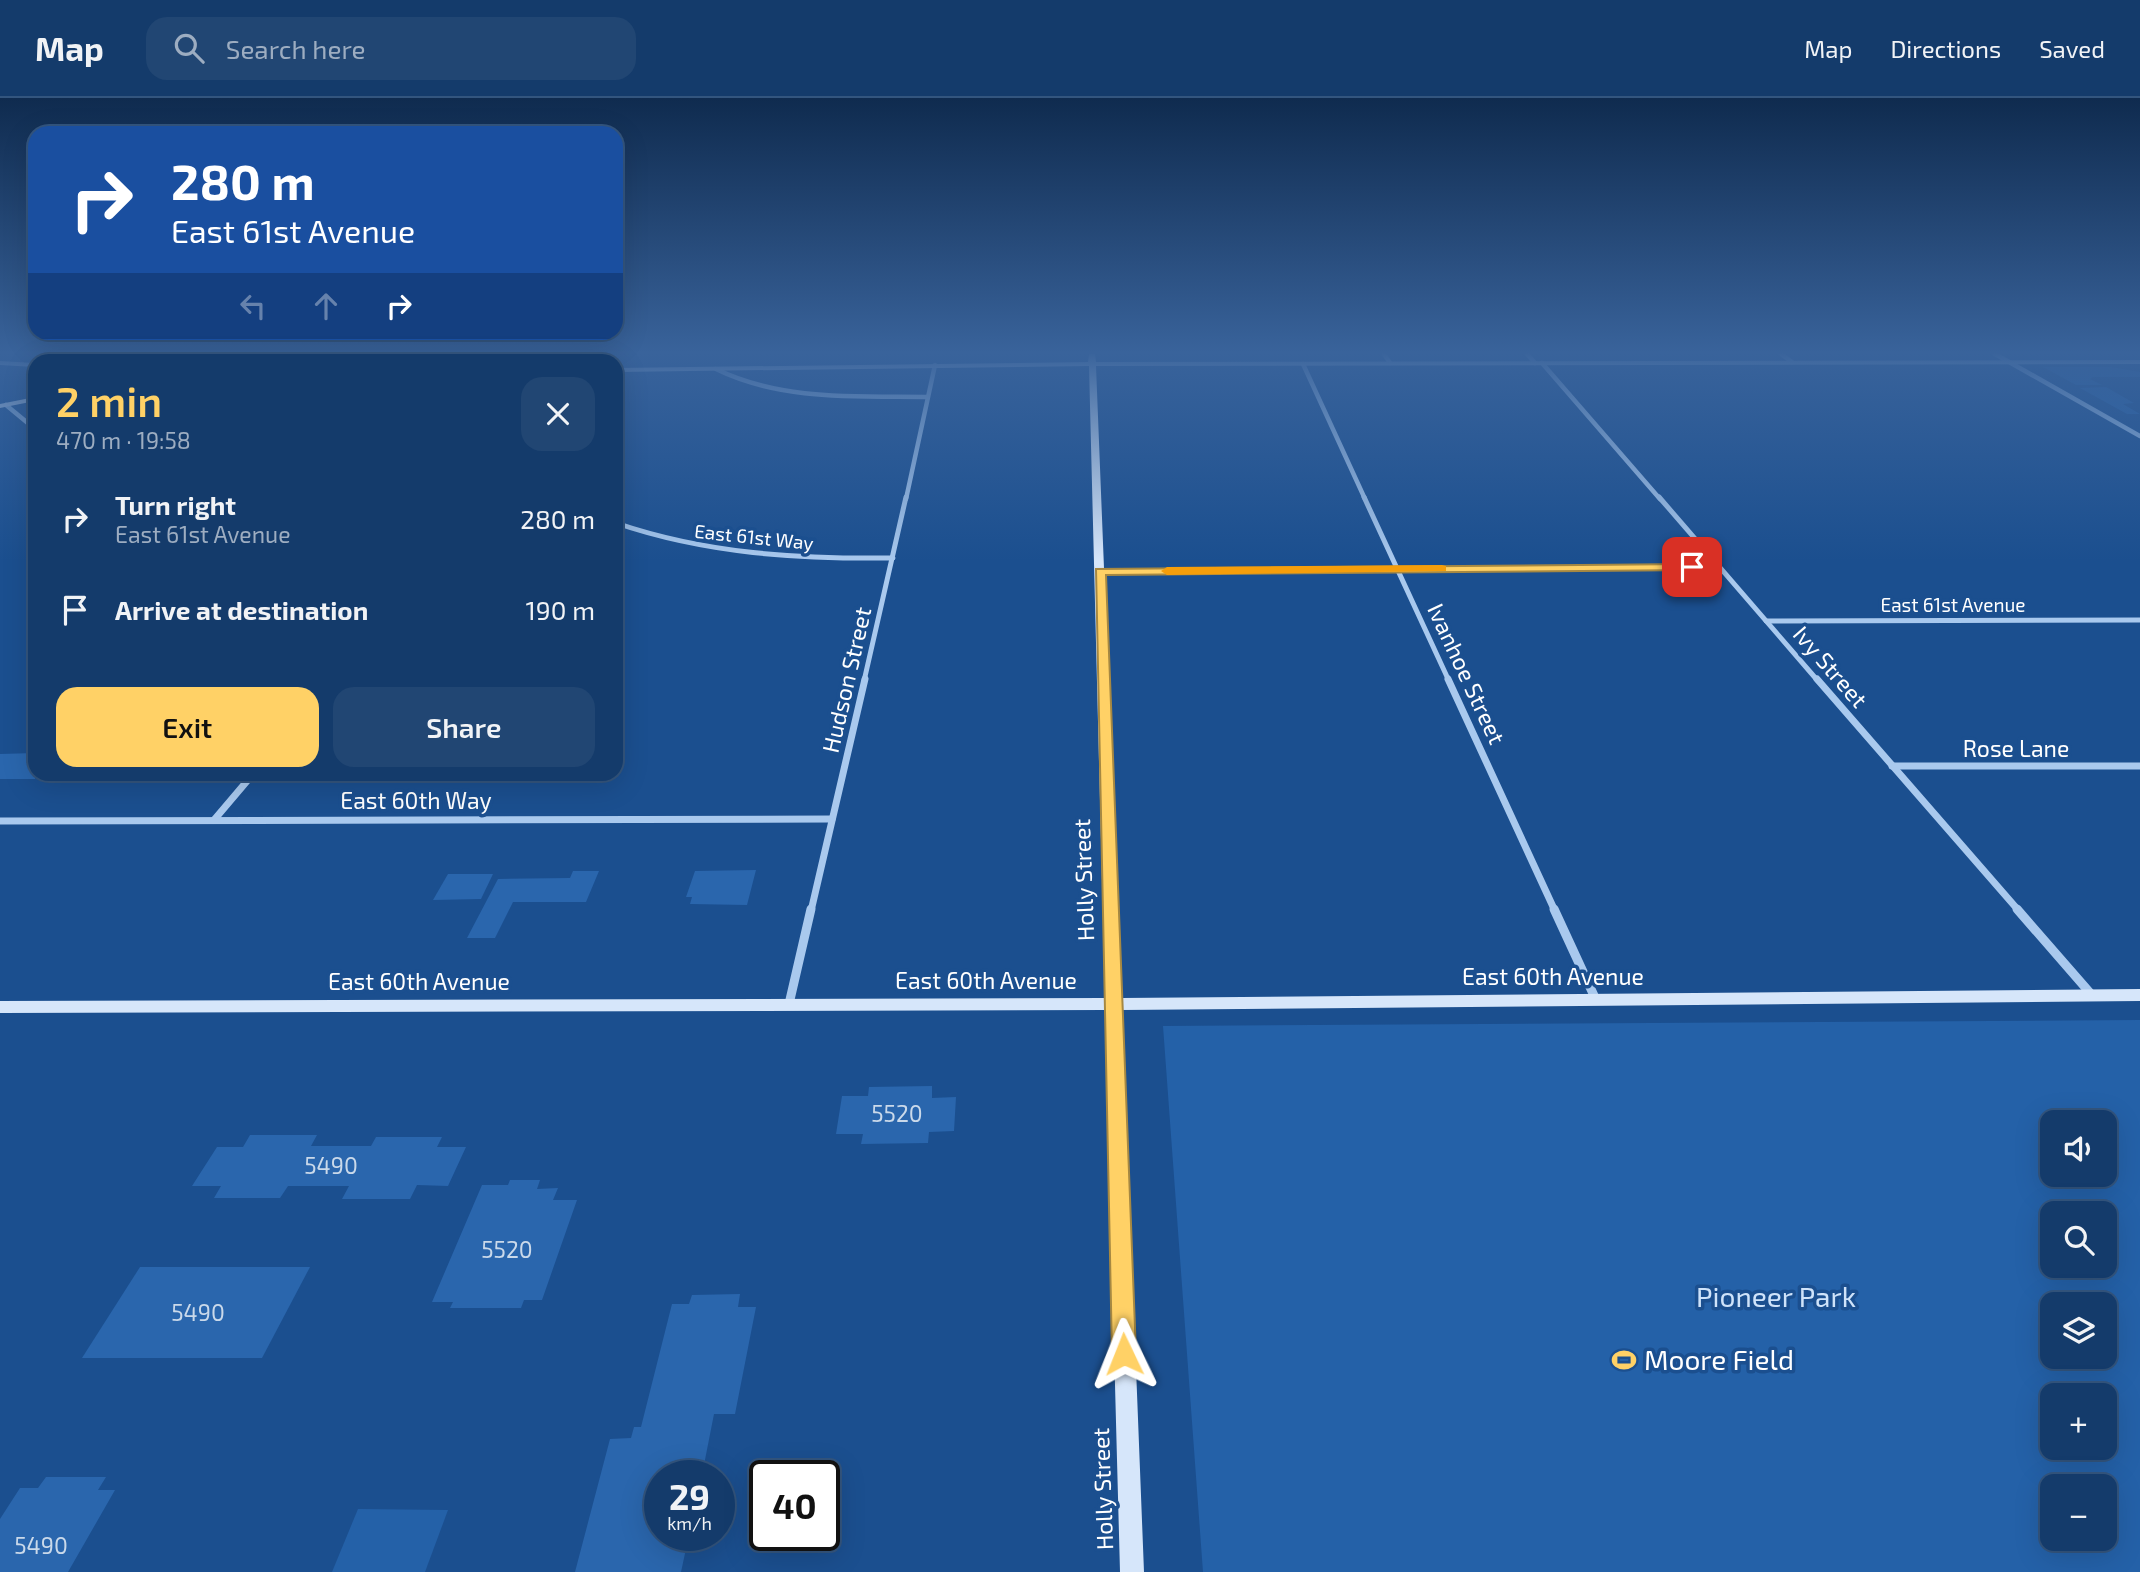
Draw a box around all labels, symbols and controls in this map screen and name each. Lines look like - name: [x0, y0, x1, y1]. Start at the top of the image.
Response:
- search box: [146, 17, 636, 80]
- text: Map: [35, 28, 104, 68]
- icon: search: [170, 29, 208, 67]
- text: Search here: [226, 33, 365, 64]
- text: Map: [1804, 34, 1852, 63]
- text: Directions: [1890, 34, 2001, 63]
- text: Saved: [2039, 34, 2105, 63]
- text: 280 m: [171, 151, 315, 210]
- icon: right: [56, 154, 147, 245]
- text: East 61st Avenue: [171, 211, 415, 249]
- icon: left: [234, 287, 272, 325]
- icon: ahead: [307, 287, 345, 325]
- icon: right: [380, 287, 418, 325]
- text: 2 min: [56, 375, 162, 425]
- button: close: [521, 377, 595, 451]
- text: 470 m · 19:58: [56, 426, 191, 454]
- text: Turn right: [115, 489, 236, 520]
- icon: right: [56, 500, 94, 538]
- text: 280 m: [520, 503, 595, 534]
- street label: East 61st Way: [693, 519, 815, 554]
- text: East 61st Avenue: [115, 520, 291, 548]
- pin: [1662, 537, 1722, 597]
- icon: arrive: [1673, 548, 1711, 586]
- icon: arrive: [56, 591, 94, 629]
- street label: East 61st Avenue: [1881, 593, 2025, 616]
- text: Arrive at destination: [115, 594, 368, 625]
- text: 190 m: [526, 594, 595, 625]
- street label: Ivanhoe Street: [1422, 599, 1512, 749]
- street label: Hudson Street: [816, 604, 876, 755]
- street label: Ivy Street: [1788, 620, 1874, 713]
- button: Exit: [56, 687, 319, 767]
- button: Share: [333, 687, 595, 767]
- street label: Rose Lane: [1963, 734, 2069, 762]
- street label: East 60th Way: [340, 786, 492, 814]
- street label: Holly Street: [1067, 818, 1099, 942]
- street label: East 60th Avenue: [1462, 962, 1644, 990]
- street label: East 60th Avenue: [895, 966, 1077, 994]
- street label: East 60th Avenue: [328, 967, 510, 995]
- house number: 5520: [871, 1099, 923, 1127]
- map controls: [2040, 1110, 2117, 1551]
- button: sound: [2040, 1110, 2117, 1187]
- house number: 5490: [304, 1151, 358, 1179]
- button: search: [2040, 1201, 2117, 1278]
- house number: 5520: [481, 1235, 533, 1263]
- park label: Pioneer Park: [1696, 1279, 1856, 1313]
- button: layers: [2040, 1292, 2117, 1369]
- house number: 5490: [171, 1298, 225, 1326]
- position arrow: [1087, 1317, 1161, 1391]
- place label: Moore Field: [1644, 1342, 1794, 1376]
- sports icon: Moore Field: [1610, 1346, 1638, 1374]
- button: +: [2040, 1383, 2117, 1460]
- street label: Holly Street: [1086, 1427, 1118, 1551]
- speed limit sign: 40: [749, 1460, 840, 1551]
- button: −: [2040, 1474, 2117, 1551]
- text: 29: [669, 1475, 710, 1517]
- text: km/h: [667, 1512, 712, 1534]
- house number: 5490: [14, 1531, 68, 1559]

